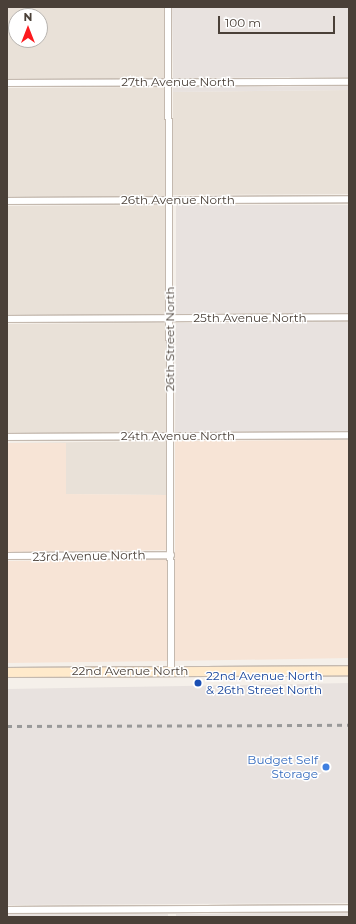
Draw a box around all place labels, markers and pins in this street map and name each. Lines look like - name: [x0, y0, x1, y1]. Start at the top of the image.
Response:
- place label: 22nd Avenue North & 26th Street North: [206, 669, 323, 697]
- marker: 22nd Avenue North & 26th Street North: [193, 678, 203, 688]
- place label: Budget Self Storage: [247, 753, 318, 781]
- marker: Budget Self Storage: [321, 762, 331, 772]

